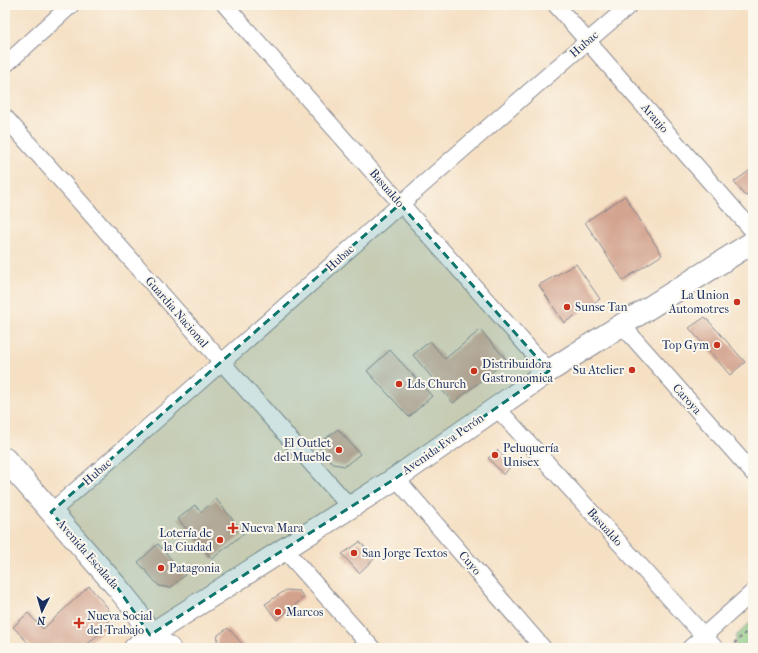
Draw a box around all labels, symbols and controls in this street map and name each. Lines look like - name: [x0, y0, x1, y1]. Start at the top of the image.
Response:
- street label: Hubac: [567, 28, 601, 60]
- street label: Araujo: [638, 100, 672, 136]
- street label: Basualdo: [367, 166, 407, 210]
- street label: Hubac: [323, 242, 357, 274]
- street label: Guardia Nacional: [143, 274, 212, 351]
- place label: La Union Automotres: [668, 288, 730, 316]
- marker: La Union Automotres: [732, 297, 742, 307]
- place label: Sunse Tan: [575, 300, 627, 314]
- marker: Sunse Tan: [562, 302, 572, 312]
- place label: Top Gym: [662, 338, 709, 352]
- marker: Top Gym: [712, 340, 722, 350]
- place label: Distribuidora Gastronomica: [482, 357, 553, 385]
- place label: Su Atelier: [573, 363, 625, 377]
- marker: Su Atelier: [627, 365, 637, 375]
- marker: Distribuidora Gastronomica: [469, 366, 479, 376]
- place label: Lds Church: [407, 377, 467, 391]
- marker: Lds Church: [394, 379, 404, 389]
- street label: Caroya: [670, 381, 705, 417]
- street label: Avenida Eva Perón: [399, 411, 487, 478]
- place label: El Outlet del Mueble: [274, 436, 332, 464]
- place label: Peluquería Unisex: [503, 441, 559, 469]
- marker: El Outlet del Mueble: [334, 445, 344, 455]
- marker: Peluquería Unisex: [490, 450, 500, 460]
- street label: Hubac: [80, 456, 114, 488]
- street label: Basualdo: [584, 505, 626, 549]
- street label: Avenida Escalada: [53, 515, 122, 592]
- place label: Nueva Mara: [241, 521, 304, 535]
- marker: Nueva Mara: [228, 523, 238, 533]
- place label: Lotería de la Ciudad: [159, 526, 212, 554]
- marker: Lotería de la Ciudad: [215, 535, 225, 545]
- place label: San Jorge Textos: [362, 546, 448, 560]
- marker: San Jorge Textos: [349, 548, 359, 558]
- street label: Cuyo: [456, 548, 484, 578]
- place label: Patagonia: [169, 561, 220, 575]
- marker: Patagonia: [156, 563, 166, 573]
- north arrow: [22, 591, 62, 631]
- place label: Marcos: [286, 605, 324, 619]
- marker: Marcos: [273, 607, 283, 617]
- place label: Nueva Social del Trabajo: [87, 609, 153, 637]
- text: N: [36, 614, 46, 627]
- marker: Nueva Social del Trabajo: [74, 618, 84, 628]

